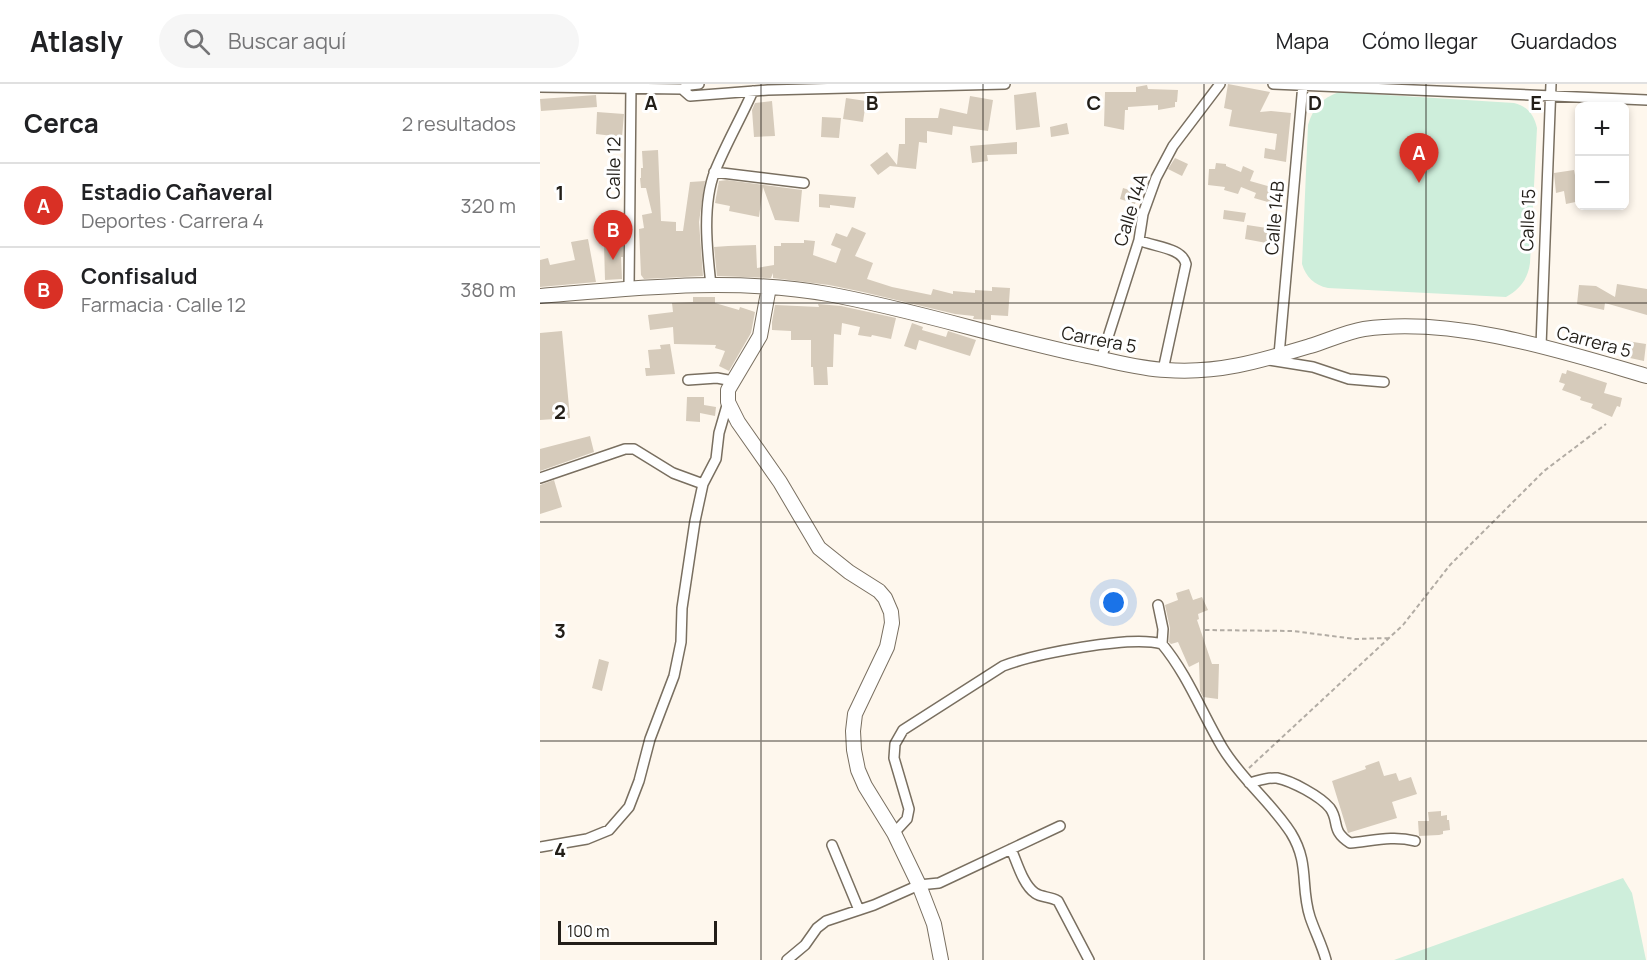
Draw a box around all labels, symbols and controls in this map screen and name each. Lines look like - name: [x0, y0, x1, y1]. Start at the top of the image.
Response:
- search box: [159, 14, 579, 68]
- text: Atlasly: [30, 22, 123, 60]
- icon: search: [180, 25, 213, 58]
- text: Buscar aquí: [228, 26, 346, 56]
- text: Mapa: [1276, 27, 1329, 55]
- text: Cómo llegar: [1362, 27, 1478, 55]
- text: Guardados: [1511, 27, 1617, 55]
- text: A: [644, 89, 658, 116]
- text: B: [866, 89, 879, 116]
- text: C: [1087, 89, 1101, 116]
- text: D: [1308, 89, 1322, 116]
- text: E: [1530, 89, 1542, 116]
- map controls: [1575, 102, 1629, 210]
- button: +: [1575, 102, 1629, 156]
- text: Cerca: [24, 105, 99, 141]
- text: 2 resultados: [402, 110, 516, 137]
- pin: A: [1400, 134, 1438, 183]
- street label: Calle 12: [600, 136, 626, 200]
- button: −: [1575, 156, 1629, 210]
- street label: Calle 14A: [1108, 170, 1153, 249]
- text: Estadio Cañaveral: [81, 177, 273, 207]
- text: 1: [556, 179, 564, 206]
- street label: Calle 14B: [1259, 180, 1289, 256]
- street label: Calle 15: [1514, 188, 1540, 252]
- text: A: [37, 192, 50, 219]
- text: 320 m: [460, 192, 516, 219]
- text: Deportes · Carrera 4: [81, 207, 264, 234]
- pin: B: [594, 210, 632, 260]
- text: Confisalud: [81, 261, 198, 291]
- text: B: [37, 276, 50, 303]
- text: 380 m: [460, 276, 516, 303]
- text: Farmacia · Calle 12: [81, 291, 246, 318]
- street label: Carrera 5: [1059, 320, 1139, 358]
- street label: Carrera 5: [1554, 320, 1634, 363]
- text: 2: [554, 398, 566, 425]
- your location: [1099, 588, 1128, 617]
- text: 3: [554, 617, 566, 644]
- text: 4: [554, 836, 566, 863]
- scale bar: [558, 918, 717, 946]
- text: 100 m: [567, 920, 610, 942]

